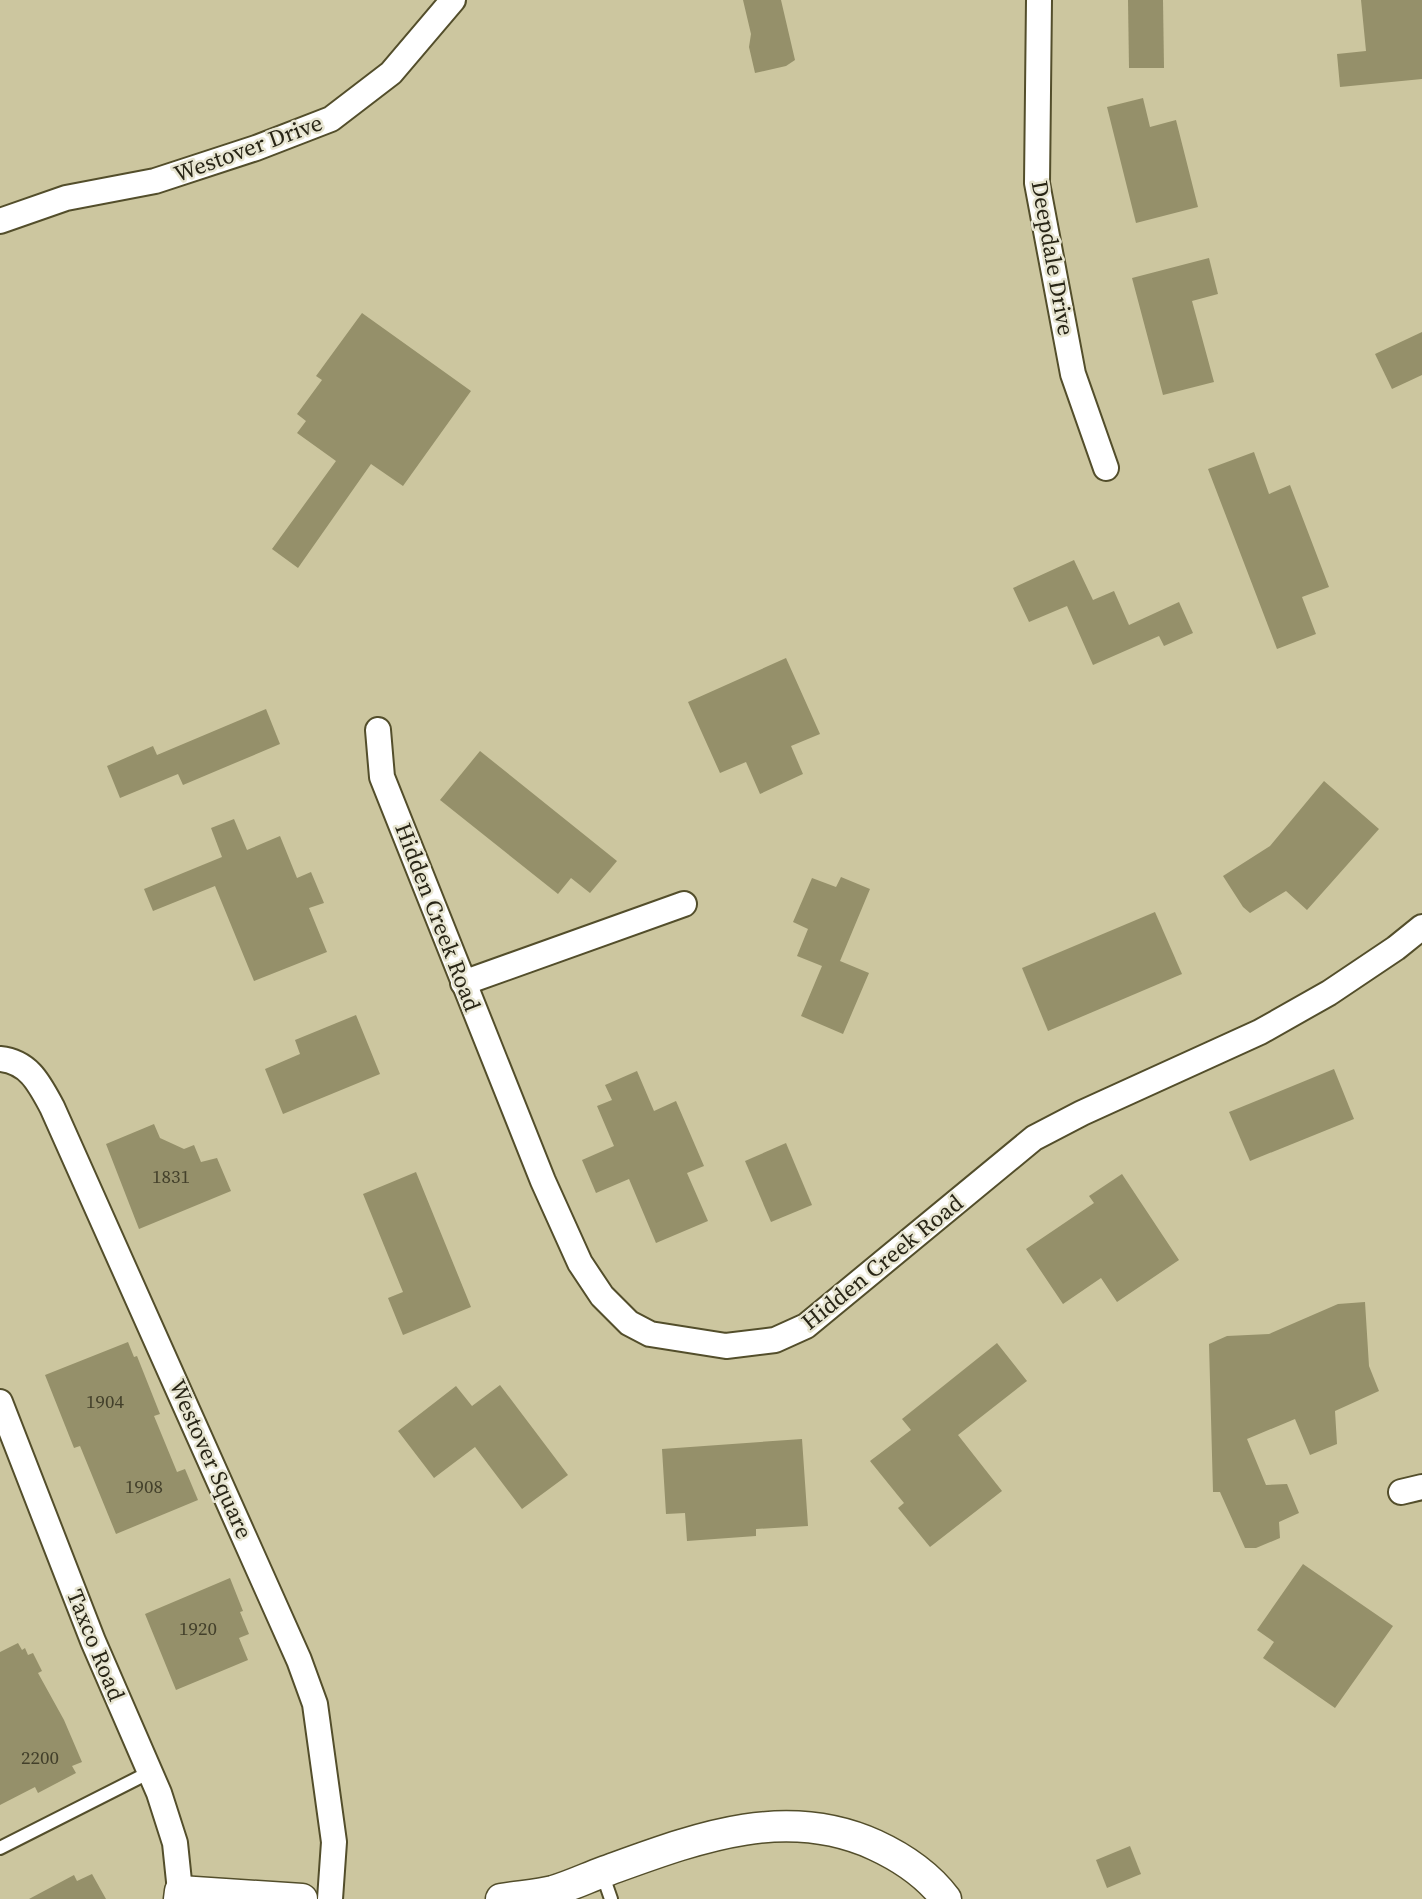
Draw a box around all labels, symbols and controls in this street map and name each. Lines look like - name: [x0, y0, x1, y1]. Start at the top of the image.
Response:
- street label: Westover Drive: [169, 106, 327, 190]
- street label: Deepdale Drive: [1024, 178, 1082, 338]
- street label: Hidden Creek Road: [387, 818, 489, 1016]
- house number: 1831: [152, 1163, 190, 1189]
- street label: Hidden Creek Road: [794, 1187, 970, 1337]
- street label: Westover Square: [162, 1374, 260, 1544]
- house number: 1904: [86, 1388, 124, 1414]
- house number: 1908: [125, 1473, 163, 1499]
- street label: Taxco Road: [59, 1584, 133, 1706]
- house number: 1920: [179, 1615, 217, 1641]
- house number: 2200: [21, 1744, 59, 1770]

